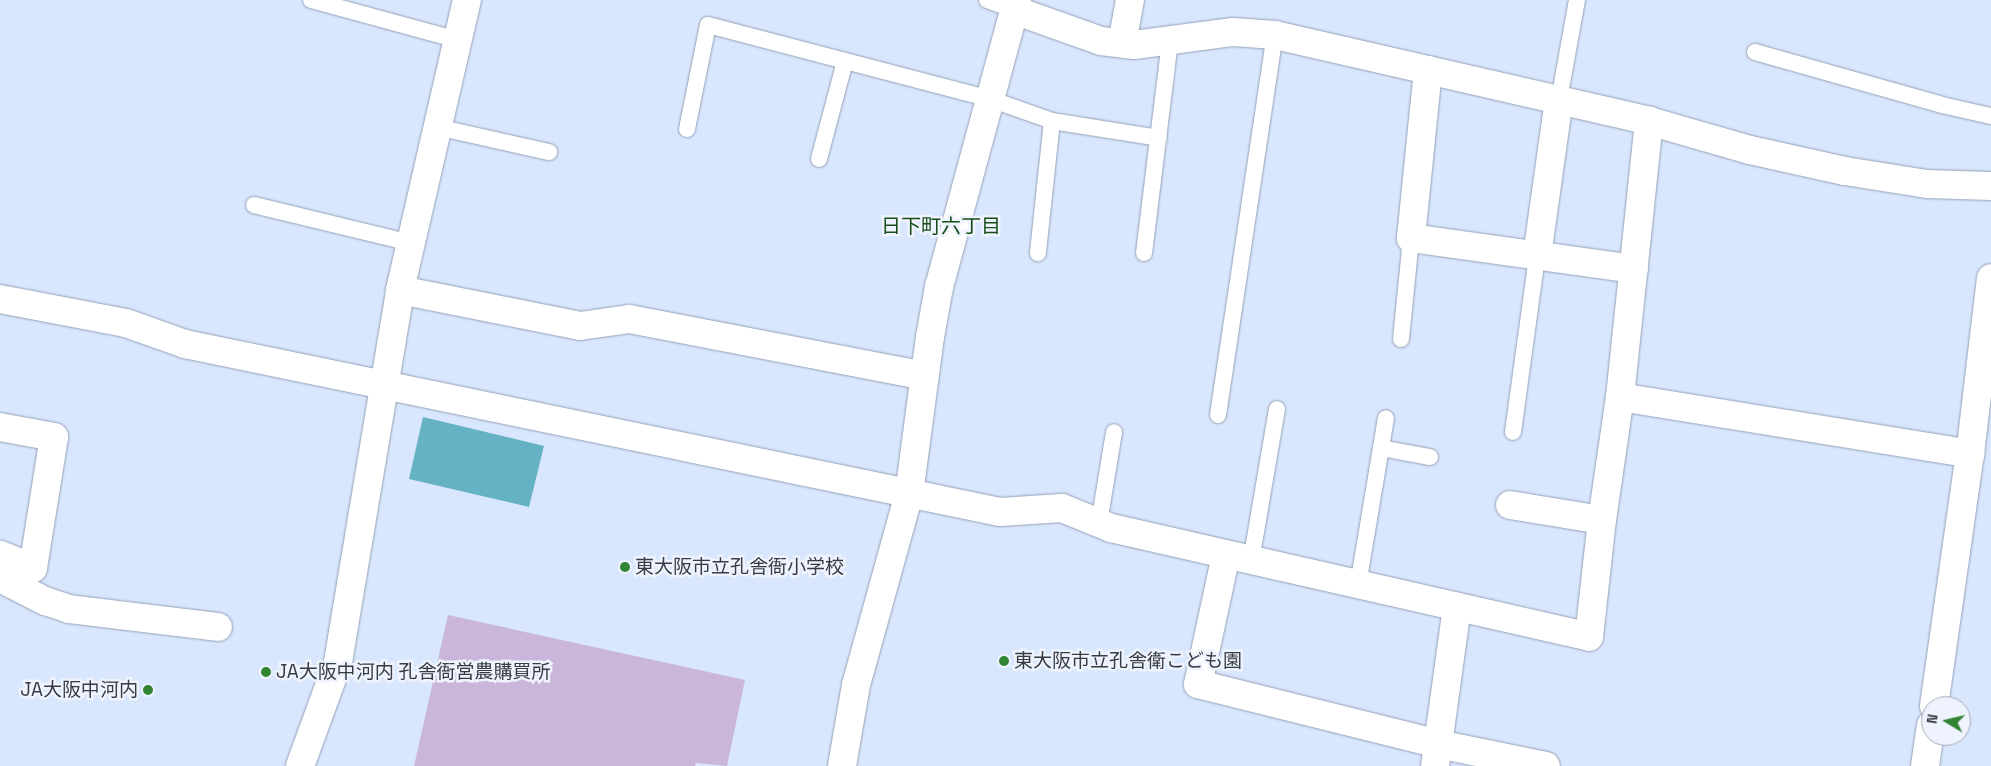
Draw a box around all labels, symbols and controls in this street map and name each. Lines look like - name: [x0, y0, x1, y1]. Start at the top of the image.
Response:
- district label: 日下町六丁目: [881, 214, 1001, 238]
- place label: 東大阪市立孔舎衙小学校: [635, 556, 844, 578]
- marker: 東大阪市立孔舎衙小学校: [619, 561, 631, 573]
- place label: 東大阪市立孔舎衛こども園: [1014, 650, 1242, 672]
- marker: 東大阪市立孔舎衛こども園: [998, 655, 1010, 667]
- place label: JA大阪中河内 孔舎衙営農購買所: [276, 661, 551, 683]
- marker: JA大阪中河内 孔舎衙営農購買所: [260, 666, 272, 678]
- place label: JA大阪中河内: [20, 679, 138, 701]
- marker: JA大阪中河内: [142, 684, 154, 696]
- north arrow: [1921, 696, 1971, 746]
- text: N: [1923, 713, 1942, 725]

